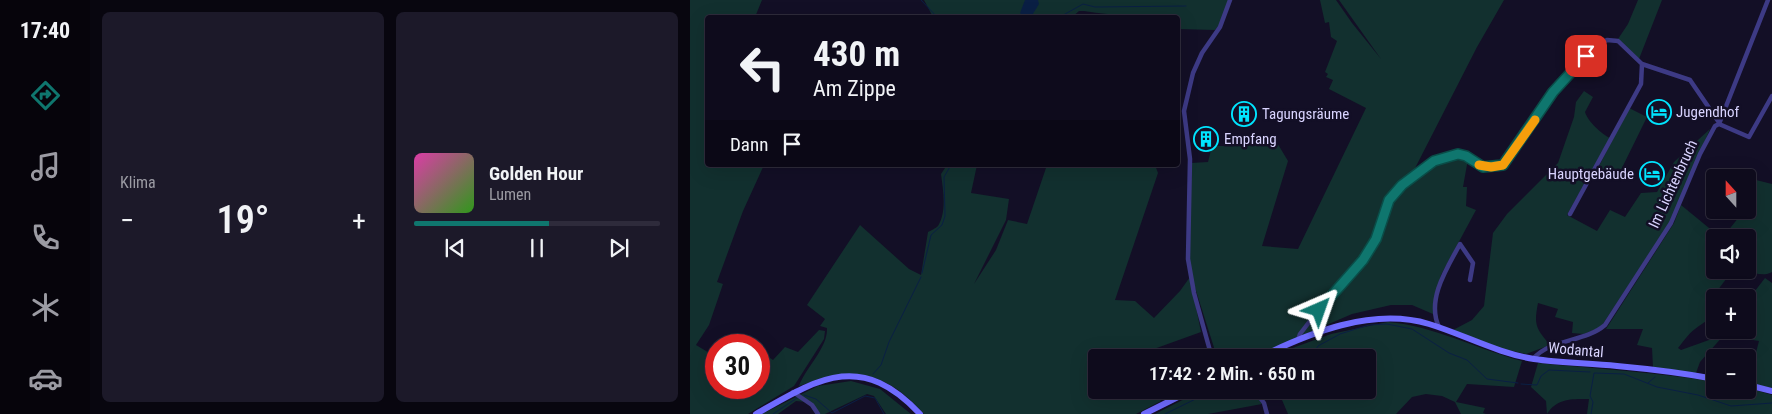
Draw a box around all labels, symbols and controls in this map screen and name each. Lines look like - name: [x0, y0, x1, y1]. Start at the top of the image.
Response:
- text: 17:40: [20, 18, 70, 43]
- text: 430 m: [813, 34, 900, 75]
- icon: left: [730, 35, 795, 100]
- pin: [1565, 35, 1607, 77]
- icon: arrive: [1572, 42, 1600, 70]
- text: Am Zippe: [813, 76, 896, 101]
- icon: directions: [28, 78, 63, 113]
- hotel icon: Jugendhof: [1646, 99, 1672, 125]
- building icon: Tagungsräume: [1231, 101, 1257, 127]
- place label: Jugendhof: [1676, 103, 1739, 121]
- place label: Tagungsräume: [1262, 105, 1349, 123]
- building icon: Empfang: [1193, 126, 1219, 152]
- icon: arrive: [778, 130, 806, 158]
- place label: Empfang: [1224, 130, 1277, 148]
- text: Dann: [730, 133, 768, 156]
- street label: Im Lichtenbruch: [1645, 137, 1701, 231]
- icon: music: [28, 149, 63, 184]
- hotel icon: Hauptgebäude: [1639, 161, 1665, 187]
- text: Golden Hour: [489, 162, 583, 185]
- place label: Hauptgebäude: [1548, 165, 1634, 183]
- north arrow: [1706, 169, 1756, 219]
- map controls: [1706, 169, 1756, 399]
- text: Klima: [120, 173, 156, 192]
- text: Lumen: [489, 185, 531, 204]
- text: 19°: [217, 198, 269, 242]
- text: −: [120, 204, 134, 237]
- text: +: [352, 204, 366, 237]
- icon: phone: [28, 220, 63, 255]
- button: sound: [1706, 229, 1756, 279]
- icon: previous: [441, 234, 469, 262]
- icon: pause: [523, 234, 551, 262]
- icon: next: [605, 234, 633, 262]
- position arrow: [1292, 283, 1344, 335]
- button: +: [1706, 289, 1756, 339]
- icon: climate: [28, 290, 63, 325]
- speed limit sign: 30: [705, 334, 770, 399]
- street label: Wodantal: [1547, 339, 1605, 361]
- button: −: [1706, 349, 1756, 399]
- icon: car: [28, 361, 63, 396]
- text: 17:42 · 2 Min. · 650 m: [1149, 362, 1315, 385]

